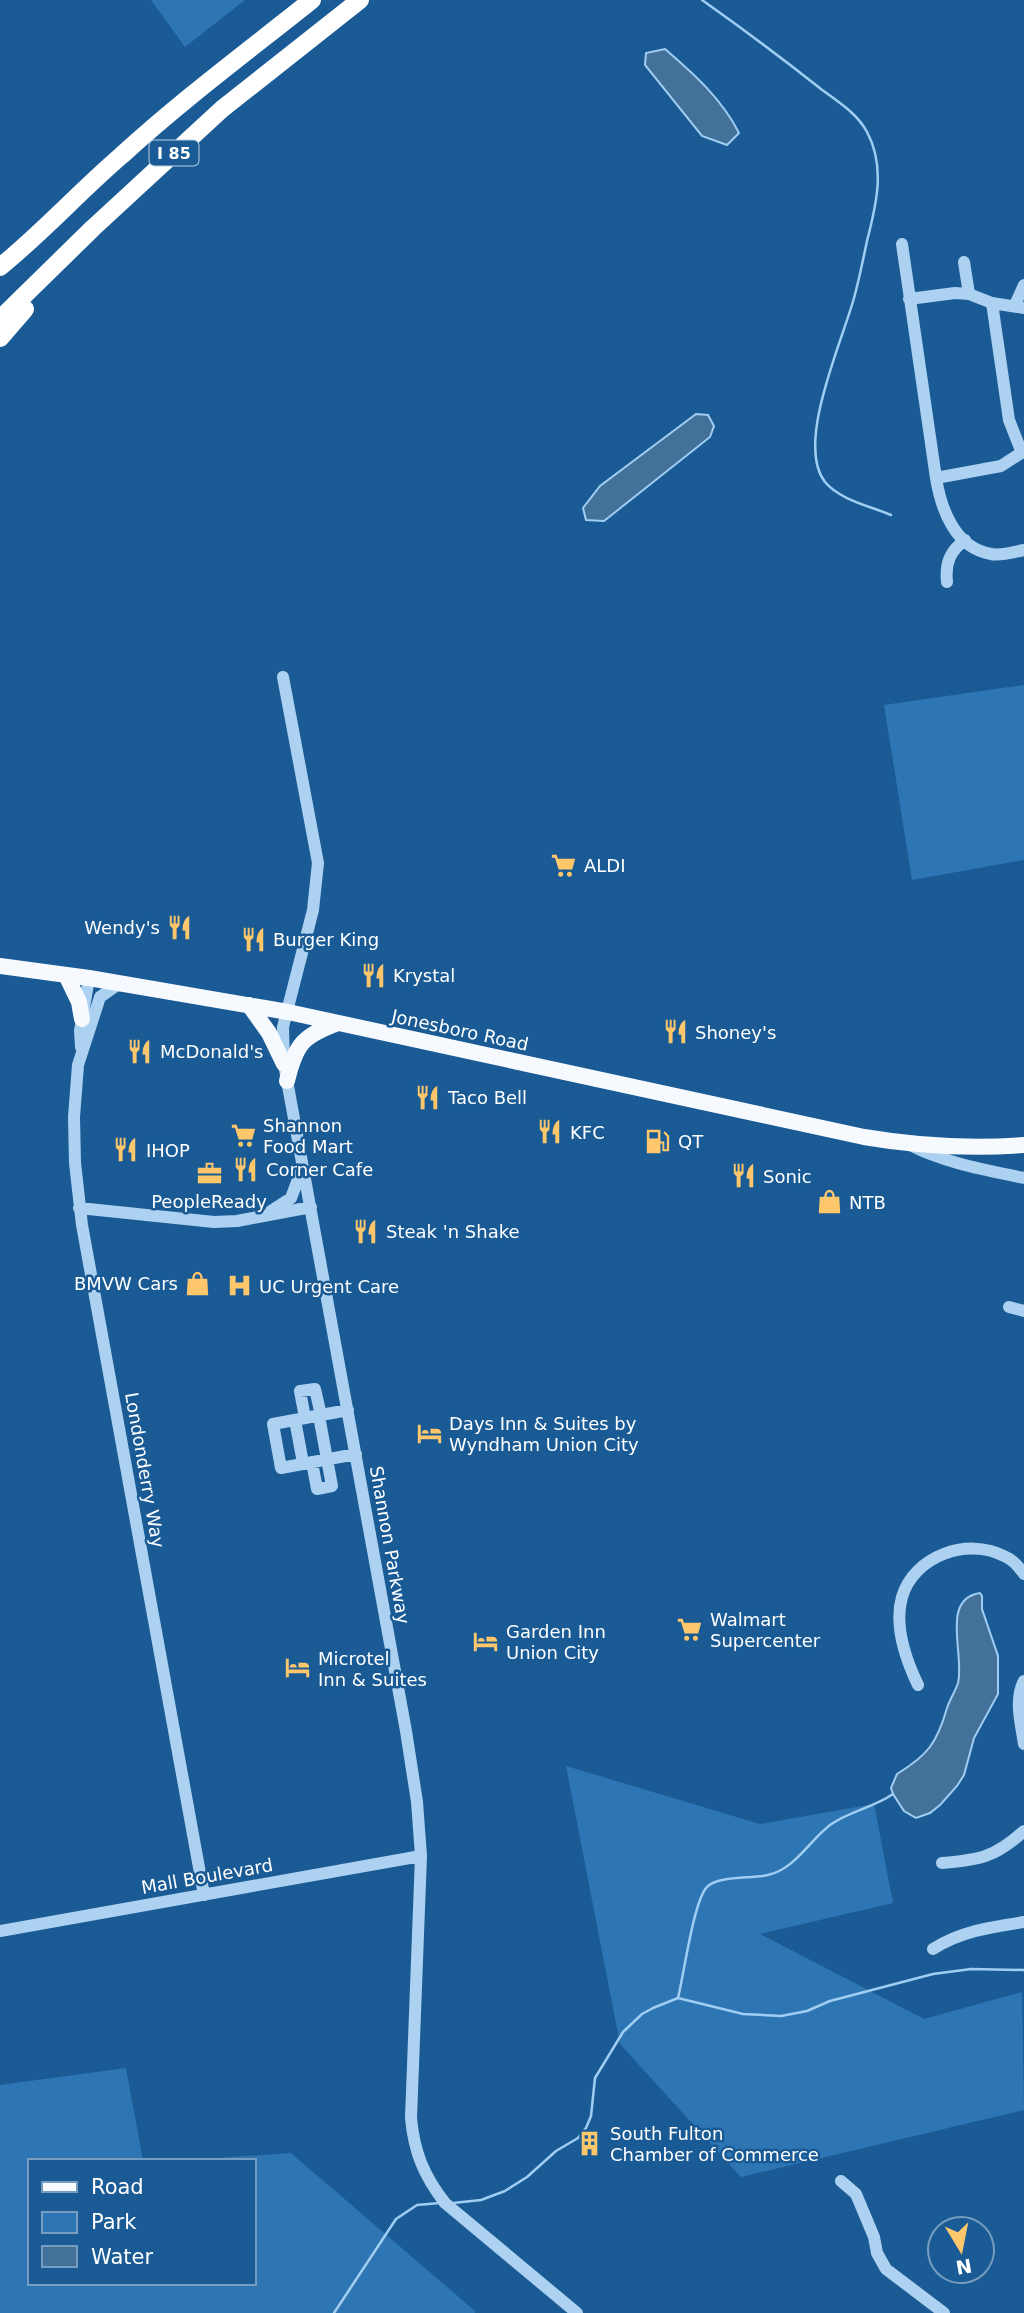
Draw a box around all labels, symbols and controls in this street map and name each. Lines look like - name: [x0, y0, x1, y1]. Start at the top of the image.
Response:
- road number: I 85: [150, 140, 198, 166]
- supermarket icon: ALDI: [550, 851, 578, 879]
- place label: ALDI: [584, 855, 626, 876]
- restaurant icon: Wendy's: [166, 913, 194, 941]
- place label: Wendy's: [84, 917, 160, 938]
- restaurant icon: Burger King: [239, 925, 267, 953]
- place label: Burger King: [273, 929, 379, 950]
- restaurant icon: Krystal: [359, 961, 387, 989]
- place label: Krystal: [393, 965, 455, 986]
- street label: Jonesboro Road: [389, 1005, 530, 1055]
- restaurant icon: Shoney's: [661, 1018, 689, 1046]
- place label: Shoney's: [695, 1022, 776, 1043]
- restaurant icon: McDonald's: [126, 1037, 154, 1065]
- place label: McDonald's: [160, 1041, 264, 1062]
- restaurant icon: Taco Bell: [414, 1083, 442, 1111]
- place label: Taco Bell: [447, 1087, 527, 1108]
- place label: Shannon Food Mart: [263, 1115, 353, 1157]
- restaurant icon: KFC: [536, 1118, 564, 1146]
- supermarket icon: Shannon Food Mart: [229, 1121, 257, 1149]
- place label: KFC: [570, 1122, 605, 1143]
- fuel station icon: QT: [644, 1127, 672, 1155]
- place label: QT: [678, 1131, 704, 1152]
- restaurant icon: IHOP: [112, 1136, 140, 1164]
- place label: IHOP: [146, 1140, 190, 1161]
- restaurant icon: Corner Cafe: [232, 1155, 260, 1183]
- place label: Corner Cafe: [266, 1159, 373, 1180]
- office icon: PeopleReady: [195, 1160, 223, 1188]
- restaurant icon: Sonic: [729, 1162, 757, 1190]
- place label: Sonic: [763, 1166, 812, 1187]
- shop icon: NTB: [815, 1188, 843, 1216]
- place label: PeopleReady: [151, 1191, 267, 1212]
- place label: NTB: [849, 1192, 886, 1213]
- restaurant icon: Steak 'n Shake: [352, 1217, 380, 1245]
- place label: Steak 'n Shake: [386, 1221, 520, 1242]
- shop icon: BMVW Cars: [184, 1269, 212, 1297]
- hospital icon: UC Urgent Care: [225, 1272, 253, 1300]
- place label: BMVW Cars: [74, 1273, 178, 1294]
- place label: UC Urgent Care: [259, 1276, 399, 1297]
- street label: Londonderry Way: [121, 1391, 169, 1550]
- place label: Days Inn & Suites by Wyndham Union City: [449, 1413, 639, 1455]
- hotel icon: Days Inn & Suites by Wyndham Union City: [415, 1419, 443, 1447]
- street label: Shannon Parkway: [366, 1464, 414, 1626]
- place label: Walmart Supercenter: [710, 1609, 821, 1651]
- supermarket icon: Walmart Supercenter: [676, 1615, 704, 1643]
- place label: Garden Inn Union City: [506, 1621, 606, 1663]
- hotel icon: Garden Inn Union City: [472, 1627, 500, 1655]
- place label: Microtel Inn & Suites: [318, 1648, 427, 1690]
- hotel icon: Microtel Inn & Suites: [284, 1654, 312, 1682]
- street label: Mall Boulevard: [140, 1854, 274, 1898]
- place label: South Fulton Chamber of Commerce: [610, 2123, 819, 2165]
- building icon: South Fulton Chamber of Commerce: [576, 2129, 604, 2157]
- legend: [28, 2159, 256, 2285]
- text: Road: [91, 2175, 144, 2199]
- text: Park: [91, 2210, 137, 2234]
- north arrow: [926, 2215, 996, 2285]
- text: Water: [91, 2245, 153, 2269]
- text: N: [954, 2255, 974, 2279]

